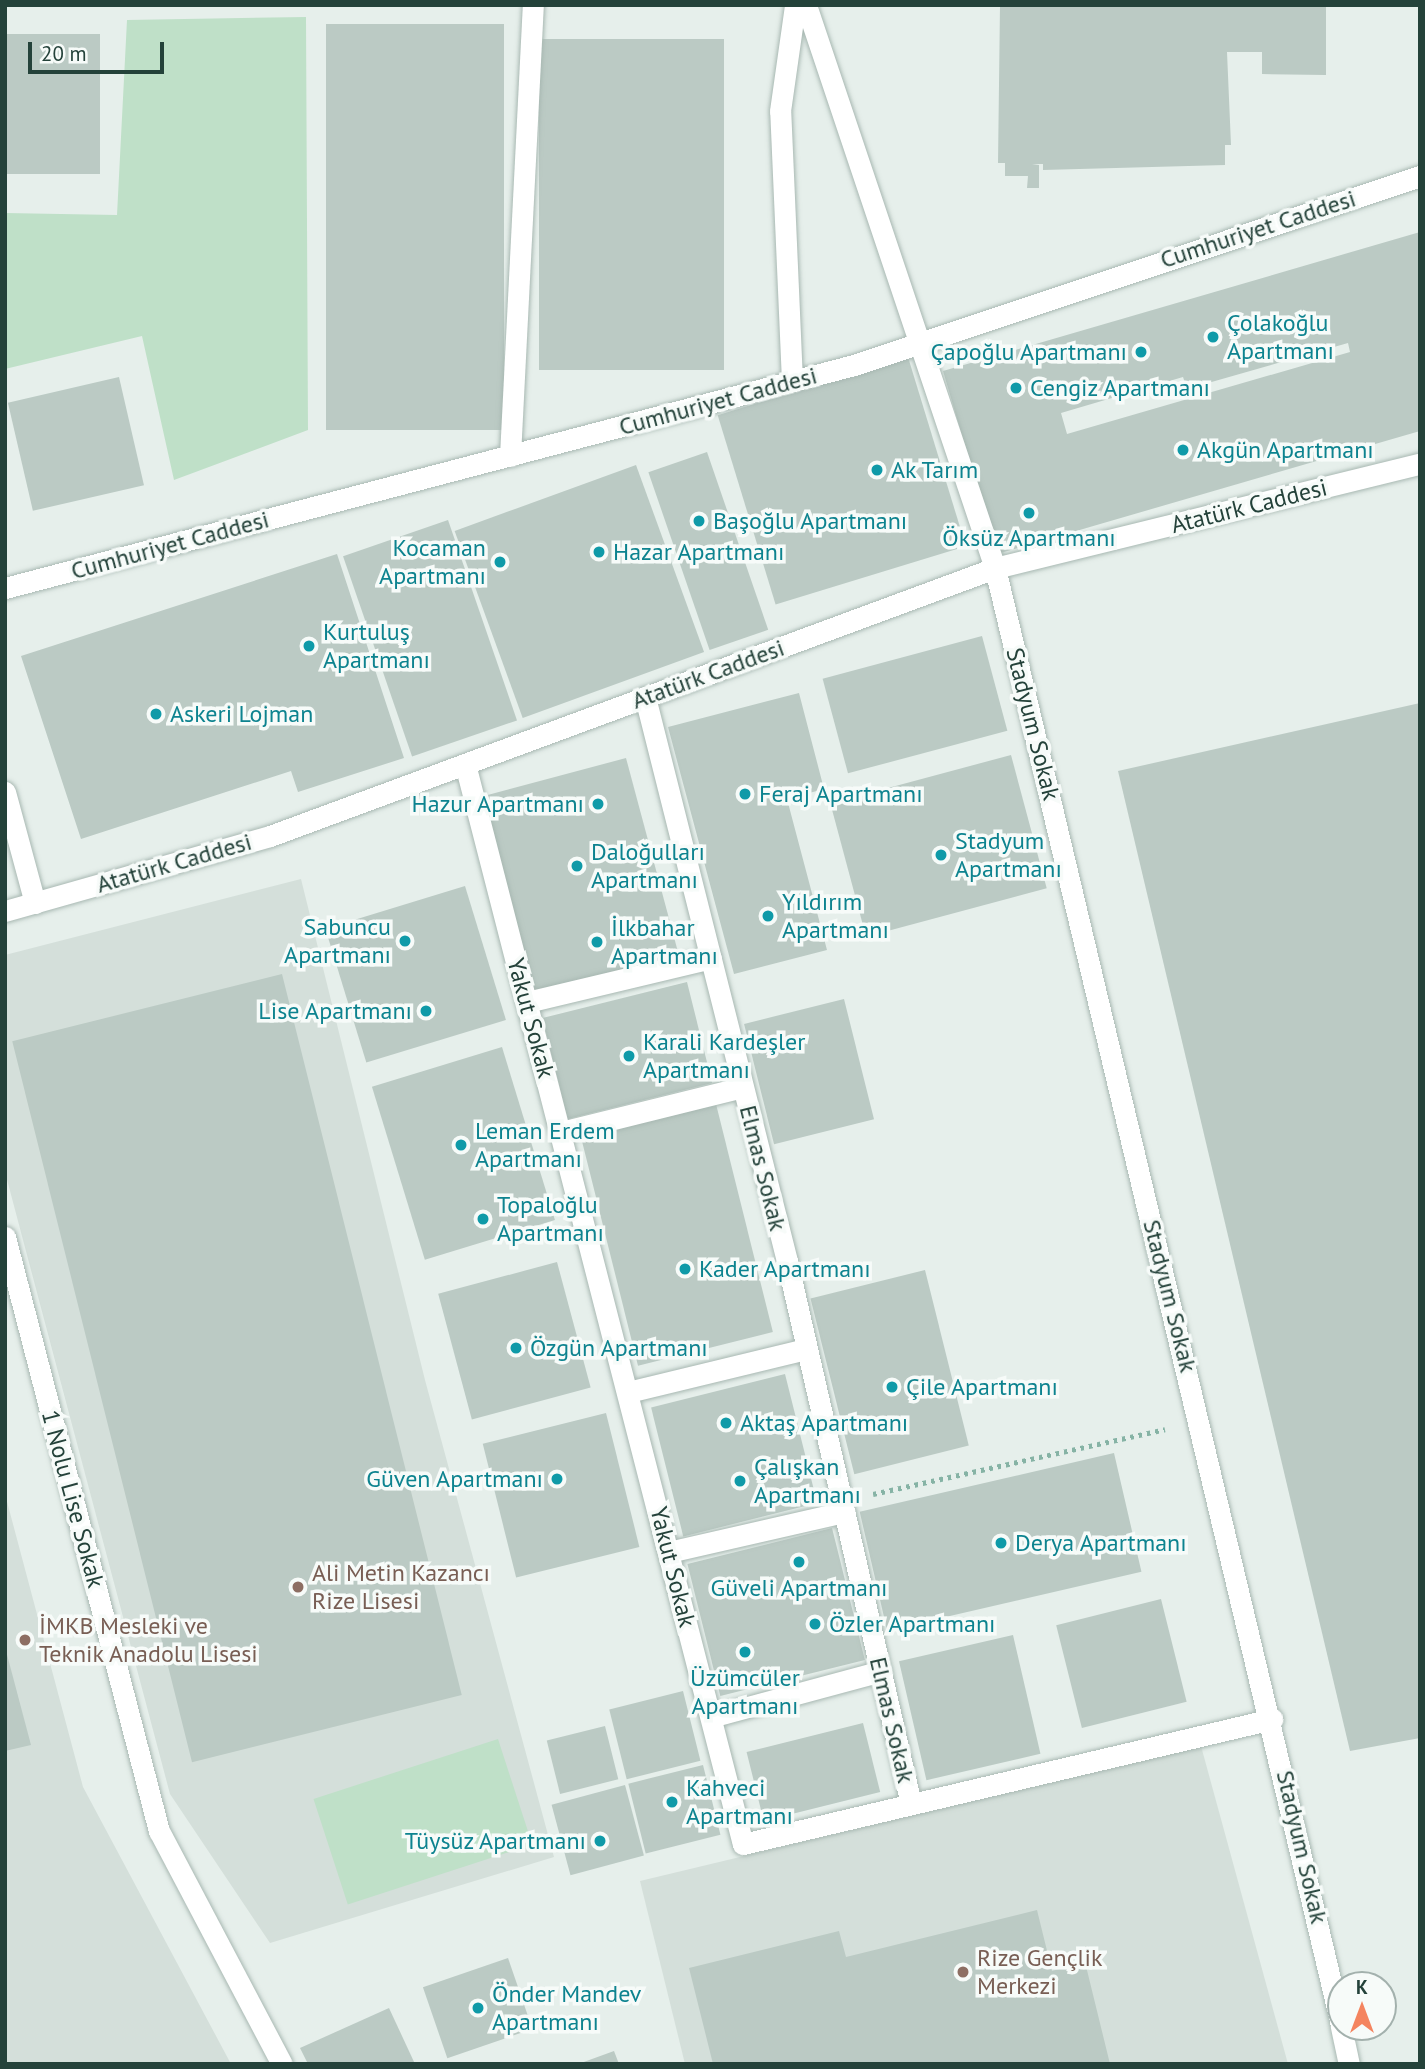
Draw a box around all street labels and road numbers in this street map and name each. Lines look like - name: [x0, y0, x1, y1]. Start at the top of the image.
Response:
- street label: Cumhuriyet Caddesi: [1157, 184, 1359, 274]
- street label: Cumhuriyet Caddesi: [616, 361, 820, 441]
- street label: Atatürk Caddesi: [1168, 473, 1330, 539]
- street label: Cumhuriyet Caddesi: [68, 505, 272, 585]
- street label: Atatürk Caddesi: [628, 633, 788, 715]
- street label: Stadyum Sokak: [1000, 645, 1066, 803]
- street label: Atatürk Caddesi: [93, 827, 255, 899]
- street label: Yakut Sokak: [501, 955, 561, 1081]
- street label: Elmas Sokak: [734, 1102, 792, 1234]
- street label: Stadyum Sokak: [1137, 1217, 1203, 1375]
- street label: 1 Nolu Lise Sokak: [35, 1407, 111, 1591]
- street label: Yakut Sokak: [644, 1504, 702, 1630]
- street label: Elmas Sokak: [864, 1654, 920, 1786]
- street label: Stadyum Sokak: [1270, 1768, 1334, 1926]

